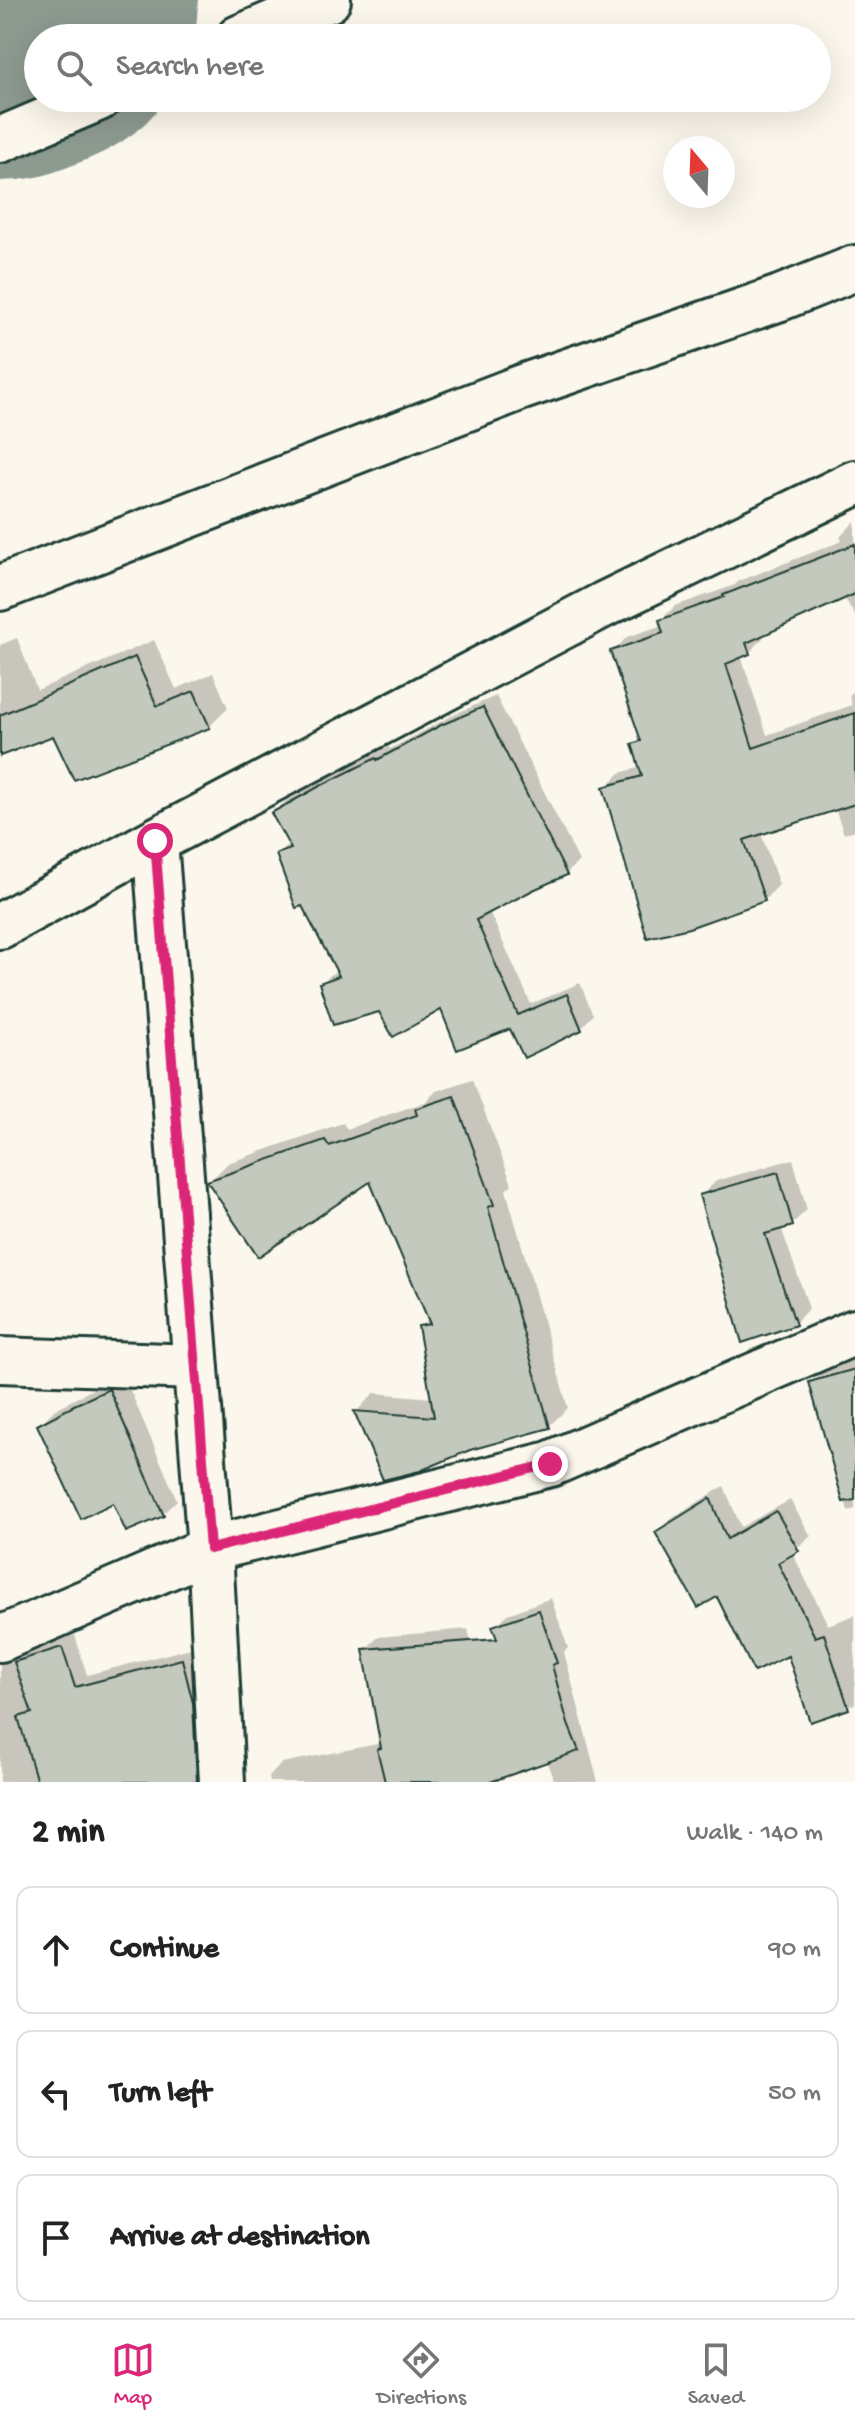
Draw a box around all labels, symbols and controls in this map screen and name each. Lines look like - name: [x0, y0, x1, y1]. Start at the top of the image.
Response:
- search box: [24, 24, 831, 112]
- icon: search: [52, 46, 96, 90]
- text: Search here: [116, 51, 264, 86]
- north arrow: [663, 136, 735, 208]
- route start: [137, 823, 173, 859]
- route end: [532, 1446, 568, 1482]
- text: 2 min: [32, 1814, 104, 1854]
- text: Walk · 140 m: [686, 1819, 823, 1850]
- icon: ahead: [34, 1928, 78, 1972]
- text: Continue: [110, 1933, 219, 1968]
- text: 90 m: [769, 1935, 821, 1966]
- icon: left: [34, 2072, 78, 2116]
- text: Turn left: [110, 2077, 211, 2112]
- text: 50 m: [768, 2079, 821, 2110]
- icon: arrive: [34, 2216, 78, 2260]
- text: Arrive at destination: [110, 2221, 370, 2256]
- tab: Map: [111, 2338, 155, 2412]
- tab: Directions: [377, 2338, 466, 2412]
- tab: Saved: [688, 2338, 744, 2412]

